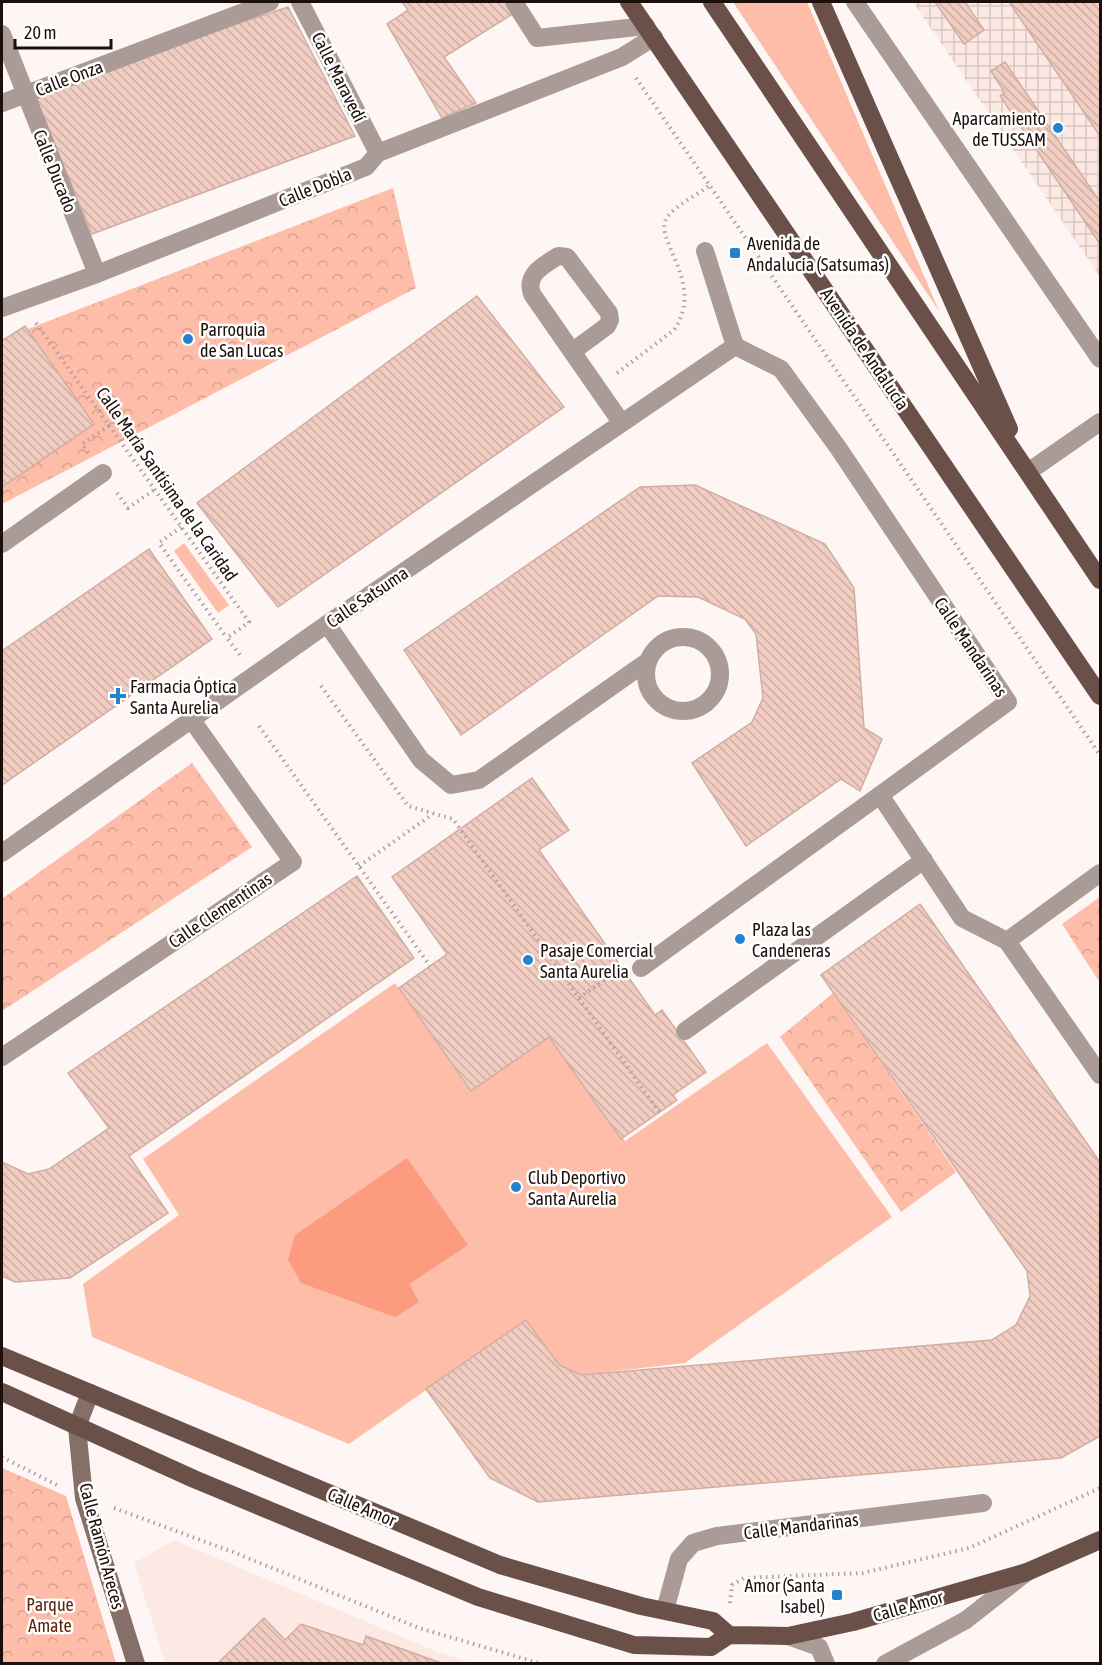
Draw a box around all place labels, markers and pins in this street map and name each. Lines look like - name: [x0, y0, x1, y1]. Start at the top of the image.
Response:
- place label: Aparcamiento de TUSSAM: [952, 108, 1046, 150]
- marker: Aparcamiento de TUSSAM: [1051, 121, 1065, 135]
- place label: Avenida de Andalucía (Satsumas): [747, 233, 889, 275]
- marker: Avenida de Andalucía (Satsumas): [728, 246, 742, 260]
- place label: Parroquia de San Lucas: [200, 319, 283, 361]
- marker: Parroquia de San Lucas: [181, 332, 195, 346]
- place label: Farmacia Óptica Santa Aurelia: [130, 676, 237, 718]
- marker: Farmacia Óptica Santa Aurelia: [111, 689, 125, 703]
- place label: Plaza las Candeneras: [752, 919, 830, 961]
- marker: Plaza las Candeneras: [733, 932, 747, 946]
- place label: Pasaje Comercial Santa Aurelia: [540, 940, 654, 982]
- marker: Pasaje Comercial Santa Aurelia: [521, 953, 535, 967]
- place label: Club Deportivo Santa Aurelia: [528, 1167, 626, 1209]
- marker: Club Deportivo Santa Aurelia: [509, 1180, 523, 1194]
- place label: Amor (Santa Isabel): [744, 1575, 825, 1617]
- marker: Amor (Santa Isabel): [830, 1588, 844, 1602]

